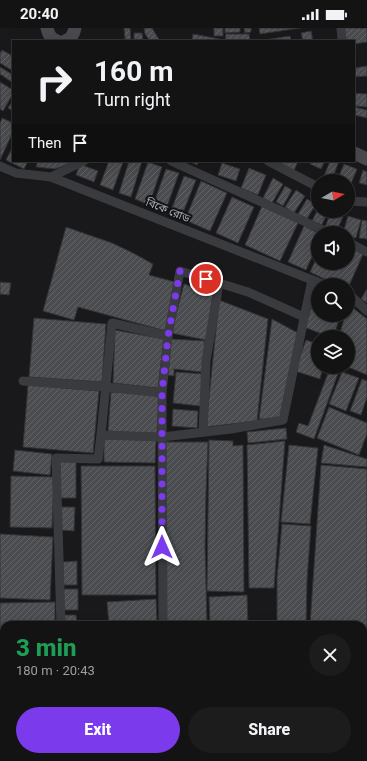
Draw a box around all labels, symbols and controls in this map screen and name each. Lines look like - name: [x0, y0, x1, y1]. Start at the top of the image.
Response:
- text: 20:40: [20, 5, 59, 23]
- text: 160 m: [94, 55, 173, 88]
- icon: right: [28, 56, 80, 108]
- text: Turn right: [94, 89, 171, 110]
- icon: arrive: [69, 132, 91, 154]
- text: Then: [28, 134, 61, 152]
- north arrow: [311, 174, 355, 218]
- map controls: [311, 174, 355, 374]
- street label: বিকে রোড: [143, 195, 192, 225]
- button: sound: [311, 226, 355, 270]
- pin: [189, 262, 223, 296]
- icon: arrive: [195, 268, 217, 290]
- button: search: [311, 278, 355, 322]
- button: layers: [311, 330, 355, 374]
- position arrow: [141, 526, 183, 568]
- text: 3 min: [16, 634, 77, 662]
- button: close: [309, 634, 351, 676]
- text: 180 m · 20:43: [16, 663, 95, 678]
- button: Exit: [16, 707, 180, 753]
- button: Share: [188, 707, 351, 753]

